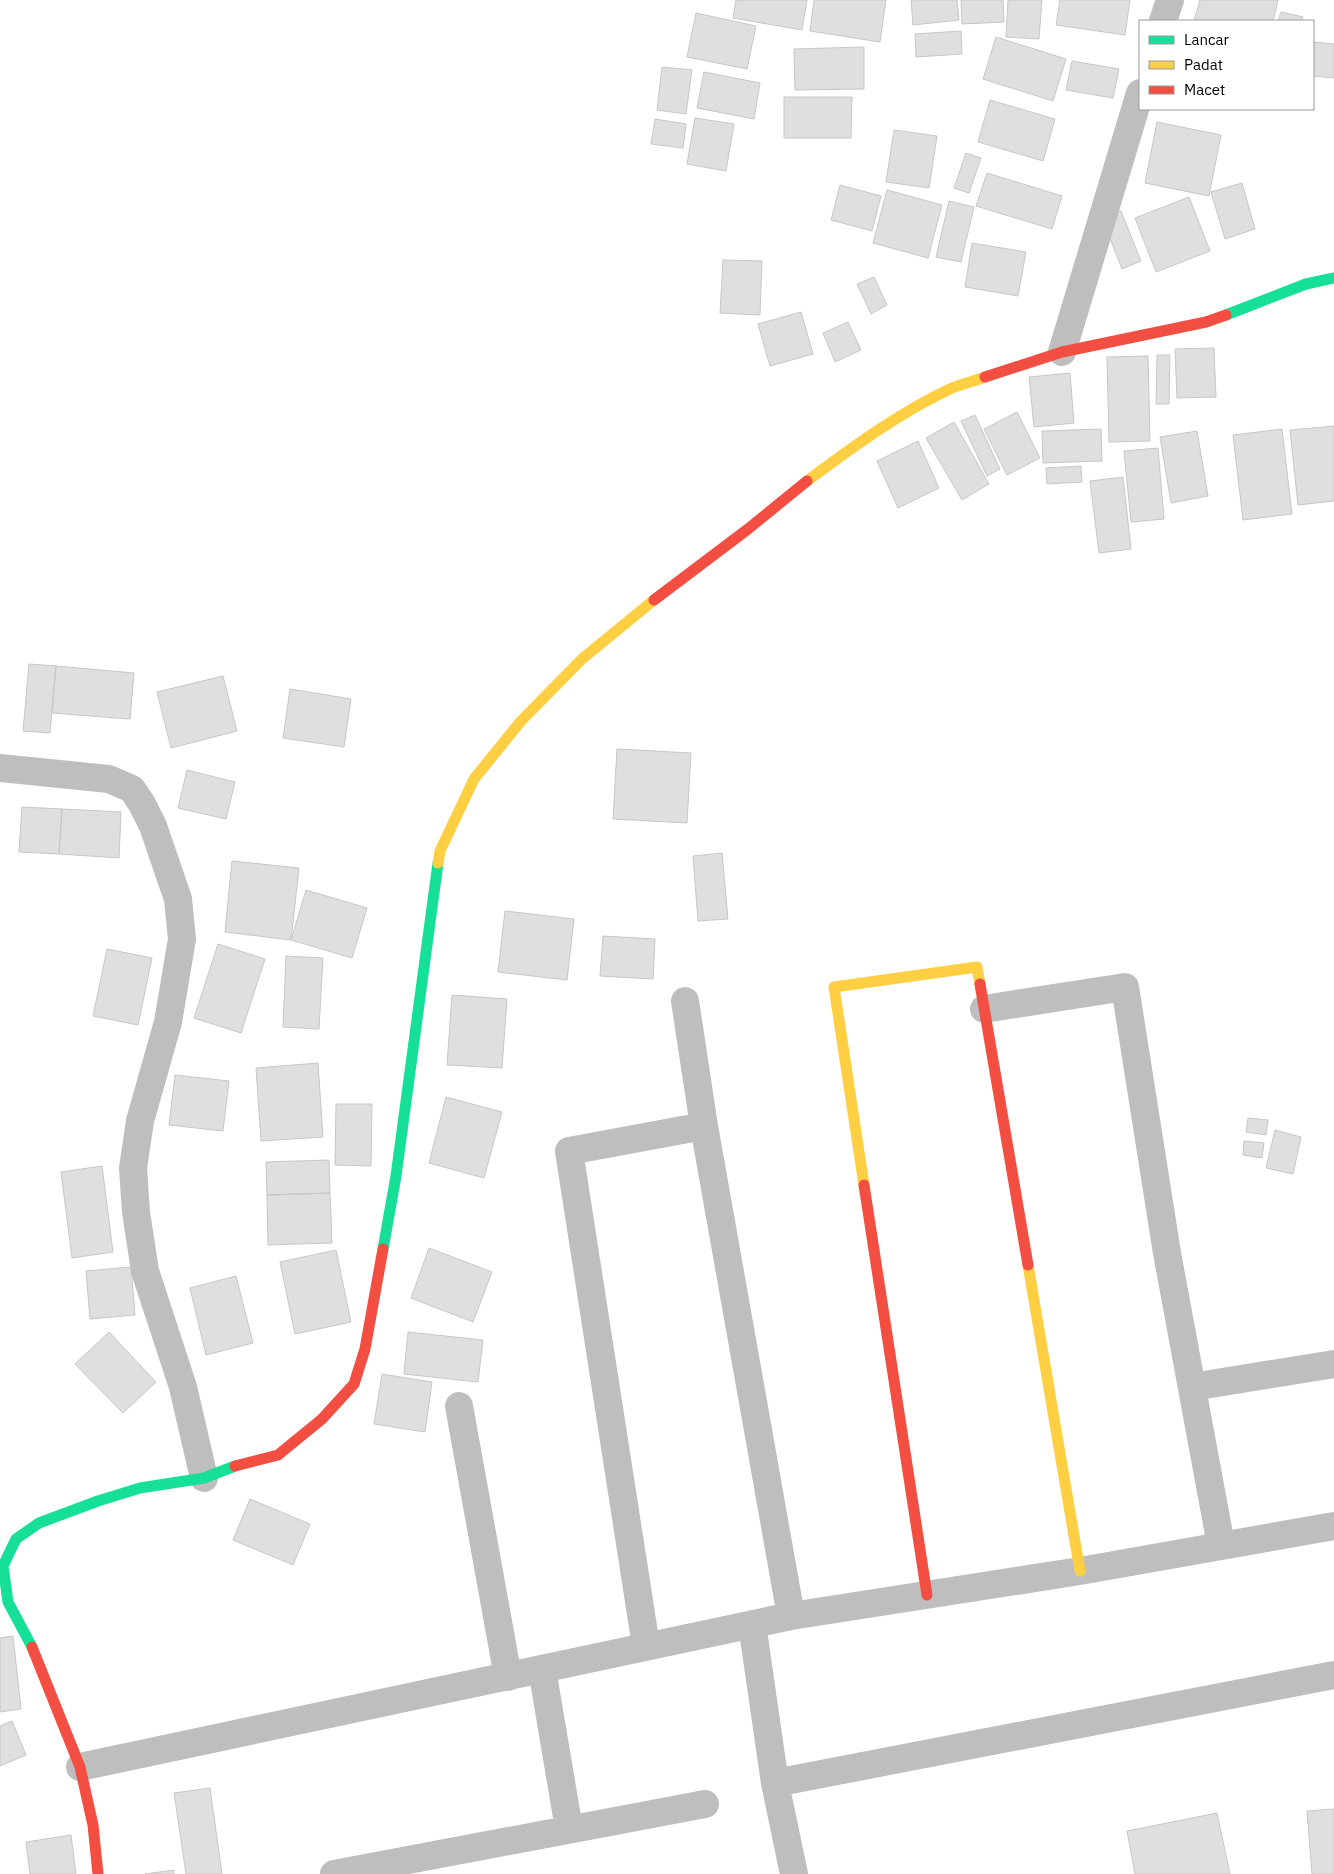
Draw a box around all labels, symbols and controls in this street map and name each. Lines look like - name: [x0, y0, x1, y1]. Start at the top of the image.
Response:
- legend: [1139, 20, 1314, 110]
- text: Lancar: [1184, 30, 1230, 49]
- text: Padat: [1184, 55, 1223, 74]
- text: Macet: [1184, 80, 1225, 99]

